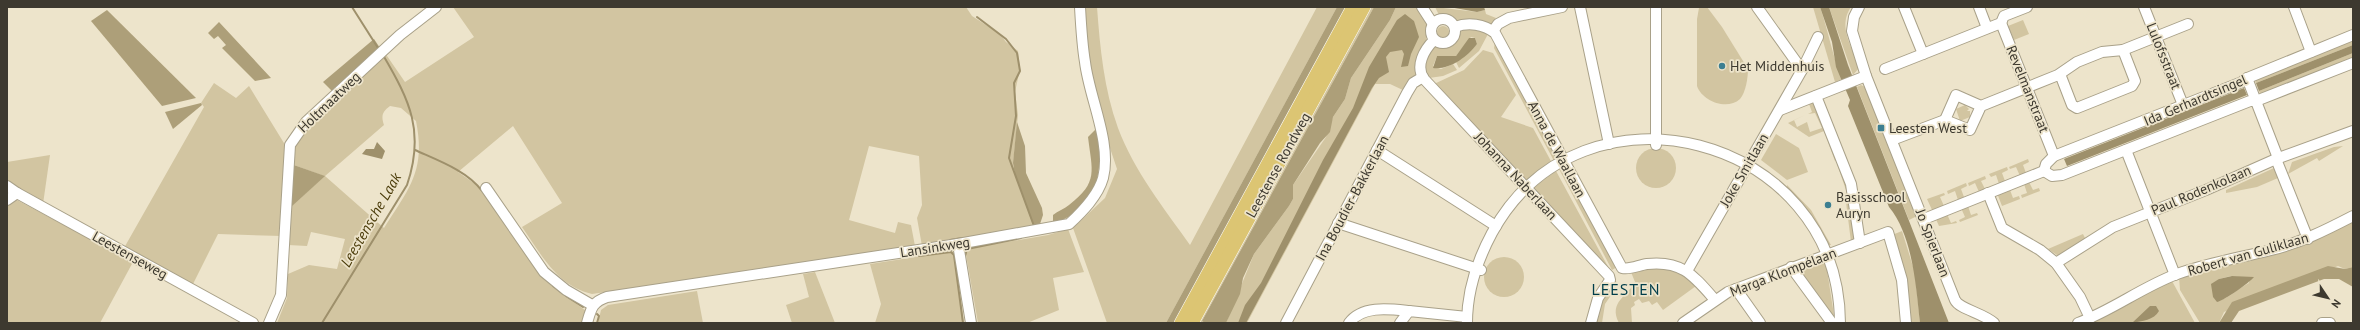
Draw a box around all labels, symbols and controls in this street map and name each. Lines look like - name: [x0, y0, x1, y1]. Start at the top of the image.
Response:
- street label: Lulofsstraat: [2142, 20, 2186, 92]
- street label: Revelmanstraat: [2002, 43, 2054, 135]
- place label: Het Middenhuis: [1730, 57, 1825, 75]
- marker: Het Middenhuis: [1717, 61, 1727, 71]
- street label: Holtmaatweg: [294, 68, 364, 136]
- street label: Ida Gerhardtsingel: [2141, 70, 2249, 130]
- street label: Anna de Waallaan: [1524, 98, 1590, 200]
- street label: Leestense Rondweg: [1242, 109, 1314, 221]
- place label: Leesten West: [1889, 119, 1967, 137]
- marker: Leesten West: [1876, 123, 1886, 133]
- street label: Johanna Naberlaan: [1470, 128, 1561, 224]
- street label: Joke Smitlaan: [1715, 130, 1772, 211]
- street label: Ina Boudier-Bakkerlaan: [1311, 132, 1393, 264]
- street label: Paul Rodenkolaan: [2148, 161, 2254, 219]
- water label: Leestensche Laak: [336, 168, 406, 270]
- place label: Basisschool Auryn: [1836, 188, 1906, 222]
- marker: Basisschool Auryn: [1823, 200, 1833, 210]
- street label: Jo Spierlaan: [1911, 205, 1954, 280]
- street label: Leestenseweg: [89, 227, 171, 283]
- street label: Robert van Guliklaan: [2186, 228, 2310, 280]
- street label: Lansinkweg: [899, 233, 971, 261]
- street label: Marga Klompélaan: [1727, 243, 1839, 301]
- north arrow: [2308, 278, 2348, 318]
- district label: LEESTEN: [1591, 279, 1661, 299]
- text: N: [2328, 297, 2344, 311]

